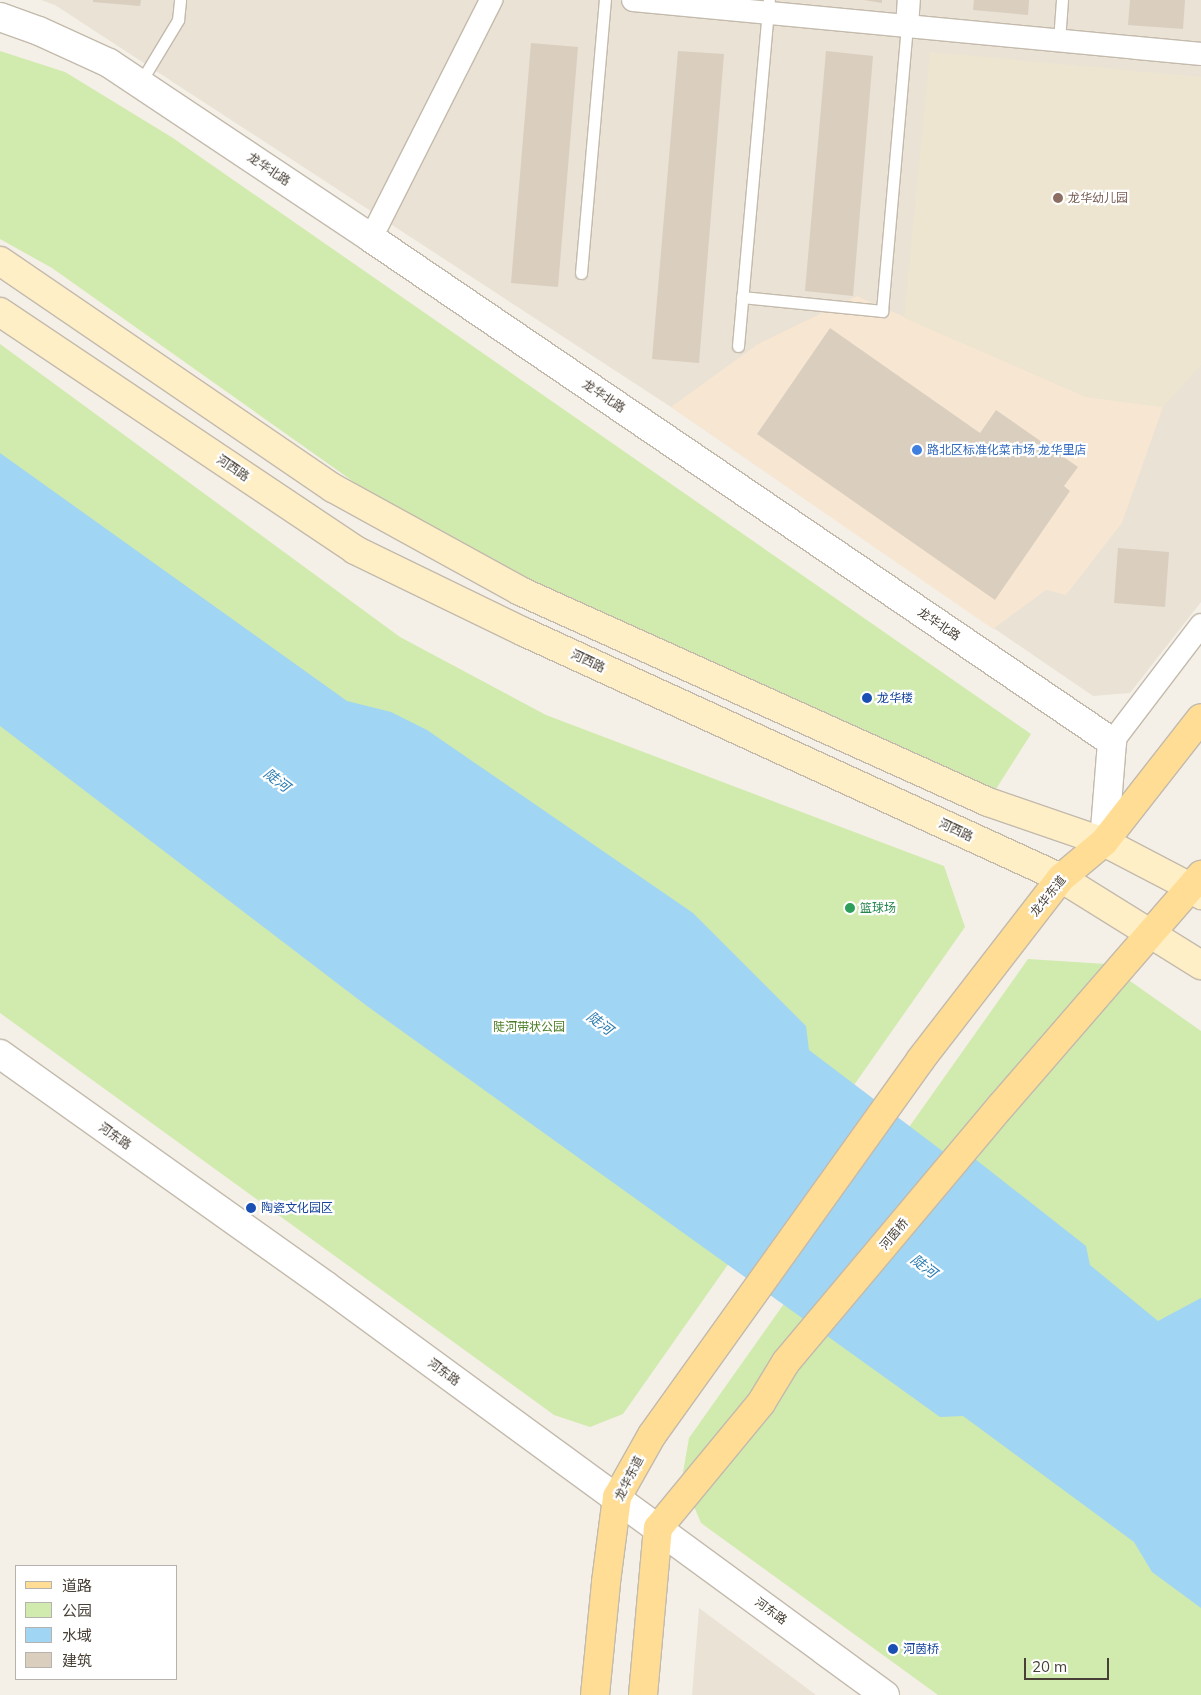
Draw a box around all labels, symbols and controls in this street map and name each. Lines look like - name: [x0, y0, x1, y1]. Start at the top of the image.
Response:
- street label: 龙华北路: [245, 150, 293, 188]
- place label: 龙华幼儿园: [1068, 191, 1128, 205]
- marker: 龙华幼儿园: [1052, 192, 1064, 204]
- street label: 龙华北路: [580, 377, 628, 415]
- place label: 路北区标准化菜市场 龙华里店: [927, 443, 1086, 457]
- marker: 路北区标准化菜市场 龙华里店: [911, 444, 923, 456]
- street label: 河西路: [214, 452, 252, 484]
- street label: 龙华北路: [915, 605, 963, 643]
- street label: 河西路: [569, 647, 607, 675]
- place label: 龙华楼: [877, 691, 913, 705]
- marker: 龙华楼: [861, 692, 873, 704]
- water label: 陡河: [261, 765, 293, 795]
- street label: 河西路: [937, 816, 975, 844]
- street label: 龙华东道: [1027, 873, 1069, 919]
- place label: 篮球场: [860, 901, 896, 915]
- marker: 篮球场: [844, 902, 856, 914]
- water label: 陡河: [584, 1008, 616, 1038]
- park label: 陡河带状公园: [493, 1020, 565, 1034]
- street label: 河东路: [96, 1120, 134, 1152]
- place label: 陶瓷文化园区: [261, 1201, 333, 1215]
- marker: 陶瓷文化园区: [245, 1202, 257, 1214]
- street label: 河茵桥: [877, 1216, 911, 1252]
- water label: 陡河: [908, 1251, 940, 1281]
- street label: 河东路: [425, 1356, 463, 1388]
- street label: 龙华东道: [612, 1453, 646, 1503]
- legend: [15, 1565, 178, 1680]
- text: 道路: [62, 1576, 92, 1595]
- street label: 河东路: [752, 1595, 790, 1627]
- text: 公园: [62, 1601, 92, 1620]
- text: 水域: [62, 1626, 92, 1645]
- place label: 河茵桥: [903, 1642, 939, 1656]
- marker: 河茵桥: [887, 1643, 899, 1655]
- scale bar: [1026, 1648, 1111, 1680]
- text: 建筑: [62, 1651, 92, 1670]
- text: 20 m: [1032, 1657, 1067, 1676]

